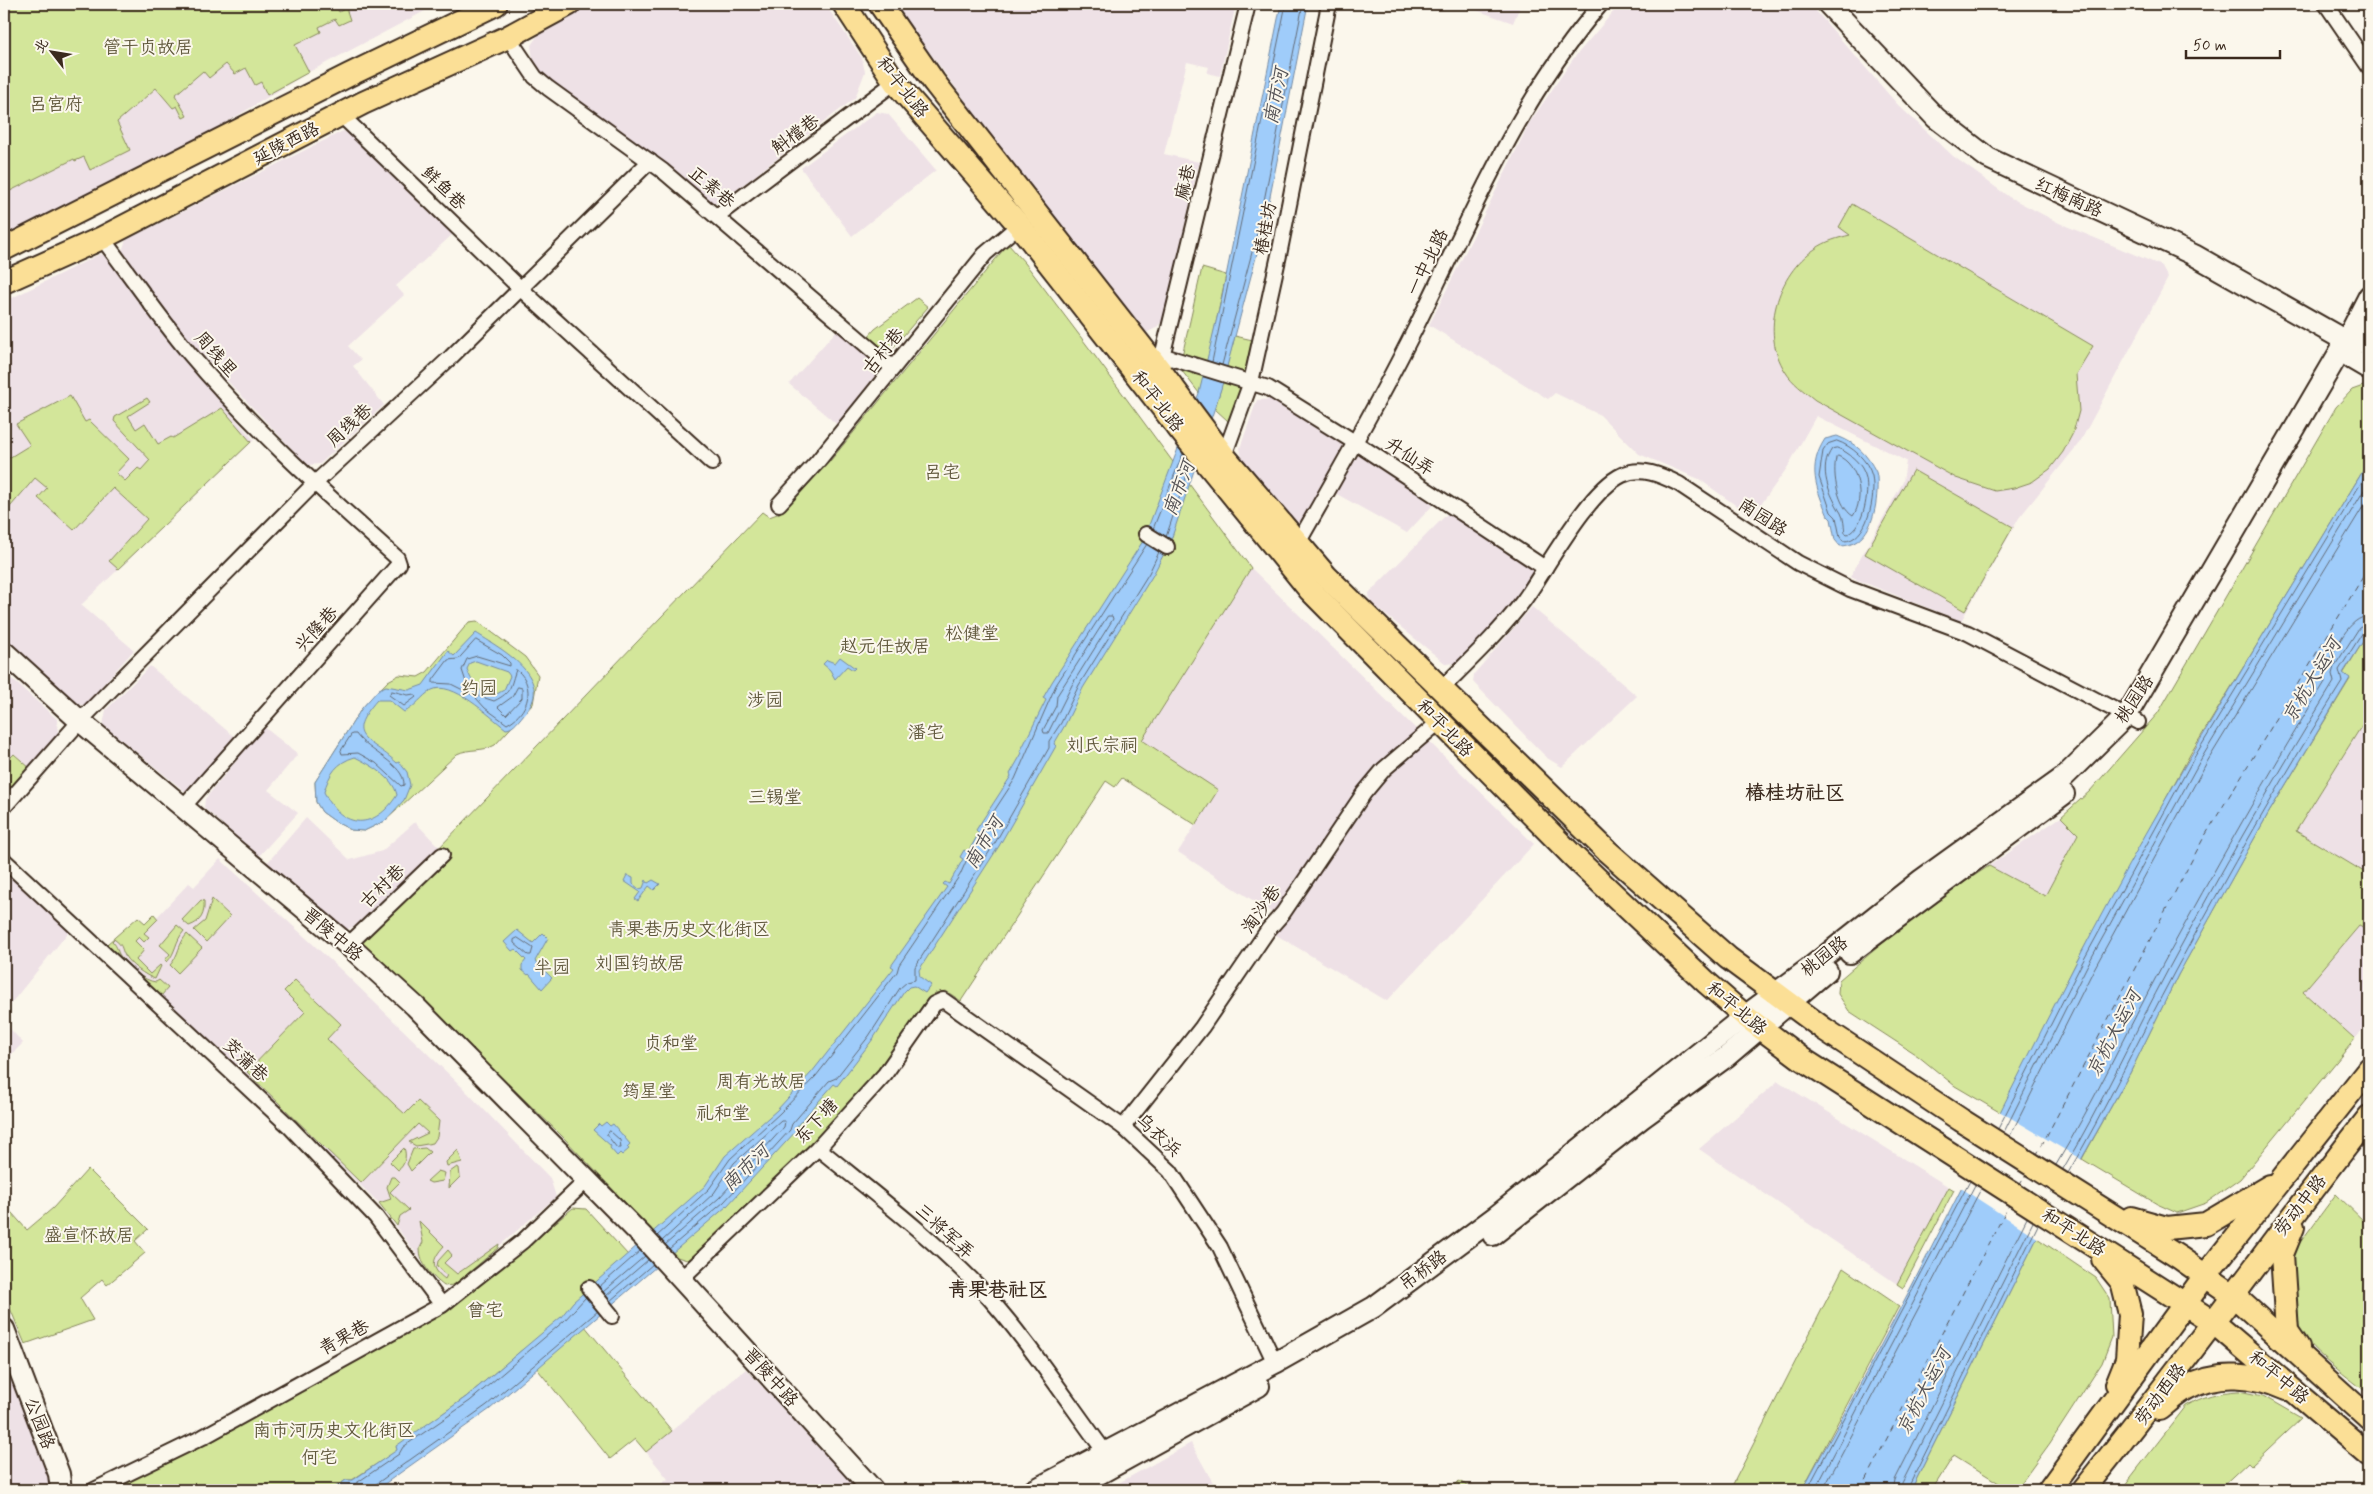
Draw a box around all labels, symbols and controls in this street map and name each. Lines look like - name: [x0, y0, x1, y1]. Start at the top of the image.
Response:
- north arrow: [28, 28, 78, 78]
- scale bar: [2186, 28, 2279, 60]
- text: 北: [30, 35, 53, 56]
- park label: 管干贞故居: [103, 36, 193, 60]
- text: 50 m: [2193, 36, 2227, 56]
- street label: 和平北路: [871, 52, 934, 123]
- water label: 南市河: [1258, 63, 1295, 127]
- park label: 吕宫府: [29, 93, 83, 117]
- street label: 斛檔巷: [767, 109, 824, 160]
- street label: 延陵西路: [249, 117, 324, 171]
- street label: 鲜鱼巷: [416, 161, 471, 216]
- street label: 正素巷: [683, 161, 740, 214]
- street label: 麻巷: [1170, 162, 1202, 203]
- street label: 红梅南路: [2031, 172, 2106, 224]
- street label: 椿桂坊: [1249, 199, 1283, 257]
- street label: 一中北路: [1401, 225, 1454, 300]
- street label: 古村巷: [857, 323, 910, 380]
- street label: 周线里: [188, 326, 242, 383]
- street label: 和平北路: [1126, 366, 1189, 437]
- street label: 周线巷: [322, 399, 378, 453]
- street label: 升仙弄: [1380, 432, 1439, 482]
- water label: 南市河: [1158, 455, 1202, 520]
- park label: 吕宅: [924, 461, 960, 485]
- street label: 南园路: [1733, 493, 1792, 543]
- street label: 兴隆巷: [290, 602, 344, 658]
- park label: 松健堂: [945, 622, 999, 646]
- water label: 京杭大运河: [2277, 631, 2349, 728]
- park label: 赵元任故居: [840, 635, 930, 659]
- street label: 桃园路: [2110, 670, 2160, 729]
- park label: 约园: [461, 677, 497, 701]
- park label: 涉园: [747, 689, 783, 713]
- street label: 和平北路: [1411, 694, 1478, 763]
- park label: 潘宅: [908, 721, 944, 745]
- park label: 刘氏宗祠: [1066, 734, 1138, 758]
- district label: 椿桂坊社区: [1745, 780, 1845, 807]
- park label: 三锡堂: [748, 786, 802, 810]
- water label: 南市河: [959, 809, 1011, 874]
- street label: 古村巷: [355, 859, 410, 914]
- street label: 淘沙巷: [1237, 881, 1287, 939]
- street label: 晋陵中路: [297, 902, 368, 967]
- park label: 青果巷历史文化街区: [608, 918, 770, 942]
- street label: 桃园路: [1796, 931, 1853, 983]
- park label: 刘国钧故居: [595, 952, 685, 976]
- park label: 半园: [534, 956, 570, 980]
- street label: 和平北路: [1701, 976, 1772, 1041]
- water label: 京杭大运河: [2081, 983, 2149, 1082]
- park label: 贞和堂: [644, 1032, 698, 1056]
- street label: 茭蒲巷: [217, 1034, 273, 1088]
- park label: 周有光故居: [716, 1070, 806, 1094]
- park label: 筠星堂: [622, 1080, 676, 1104]
- street label: 东下塘: [790, 1094, 844, 1150]
- park label: 礼和堂: [696, 1102, 750, 1126]
- street label: 乌衣浜: [1130, 1109, 1186, 1163]
- water label: 南市河: [717, 1137, 777, 1197]
- street label: 劳动中路: [2269, 1170, 2332, 1241]
- street label: 三将军弄: [910, 1199, 979, 1265]
- street label: 和平北路: [2037, 1203, 2110, 1263]
- park label: 盛宣怀故居: [44, 1224, 134, 1248]
- street label: 吊桥路: [1395, 1245, 1452, 1297]
- district label: 青果巷社区: [948, 1277, 1048, 1304]
- park label: 曾宅: [467, 1299, 503, 1323]
- street label: 青果巷: [315, 1314, 374, 1361]
- water label: 京杭大运河: [1891, 1341, 1959, 1440]
- street label: 晋陵中路: [737, 1343, 803, 1412]
- street label: 和平中路: [2243, 1345, 2314, 1410]
- street label: 劳动西路: [2130, 1359, 2192, 1431]
- street label: 公园路: [18, 1394, 60, 1453]
- park label: 南市河历史文化街区: [253, 1419, 415, 1443]
- park label: 何宅: [301, 1446, 337, 1470]

